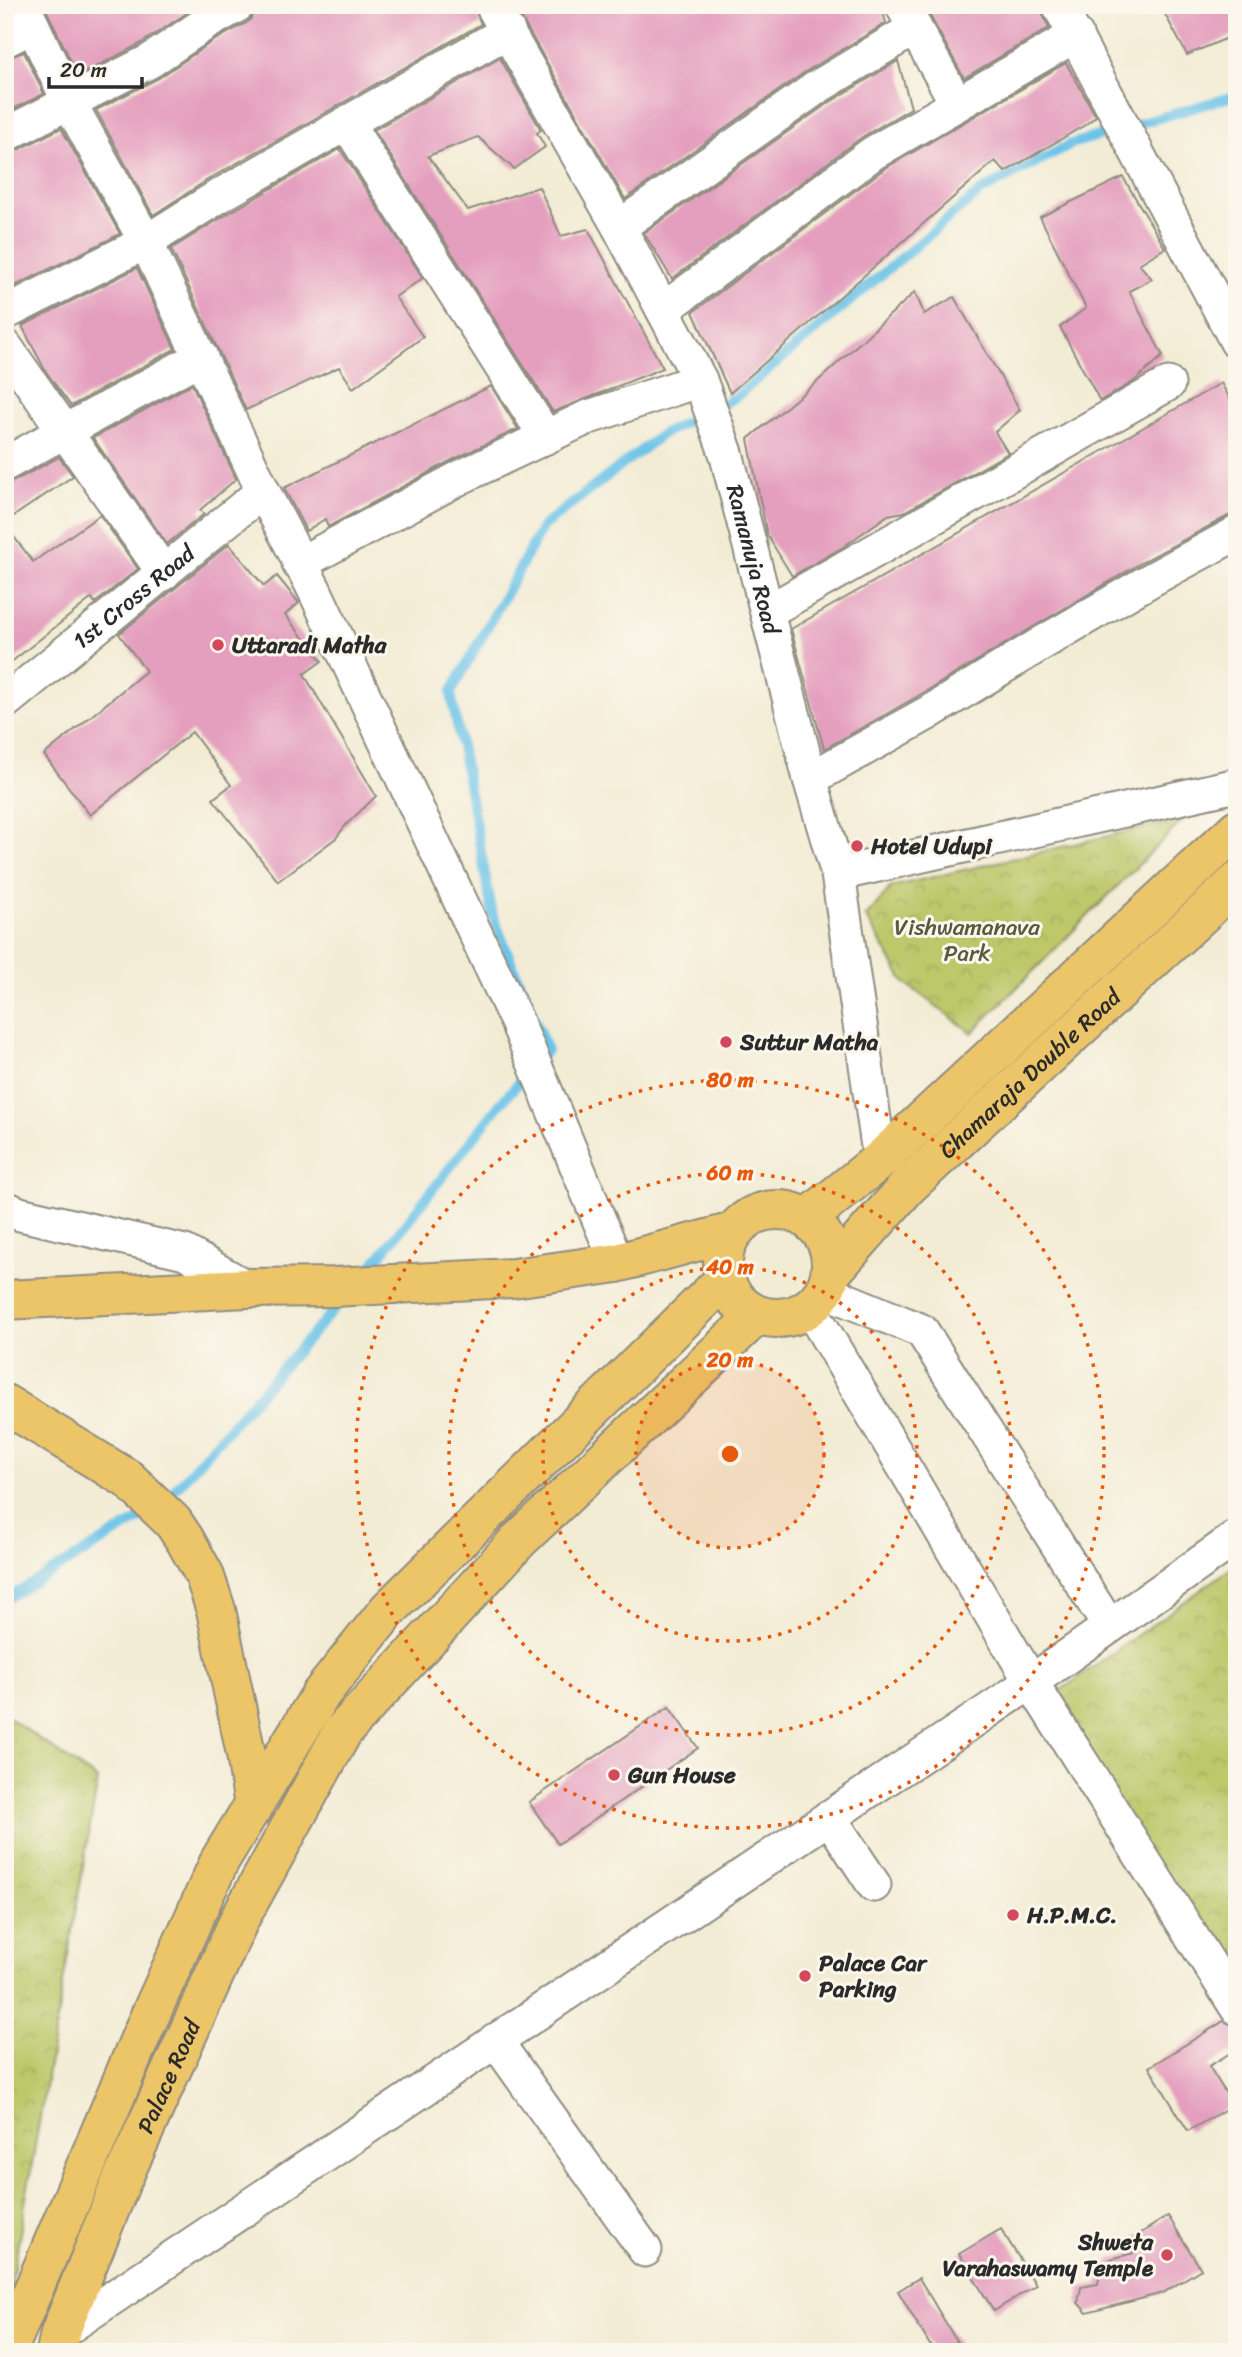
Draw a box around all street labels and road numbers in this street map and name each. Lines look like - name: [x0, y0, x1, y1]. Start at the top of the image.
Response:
- street label: Ramanuja Road: [714, 480, 793, 640]
- street label: 1st Cross Road: [63, 533, 205, 660]
- street label: Chamaraja Double Road: [929, 977, 1132, 1169]
- street label: Palace Road: [125, 2011, 213, 2140]

